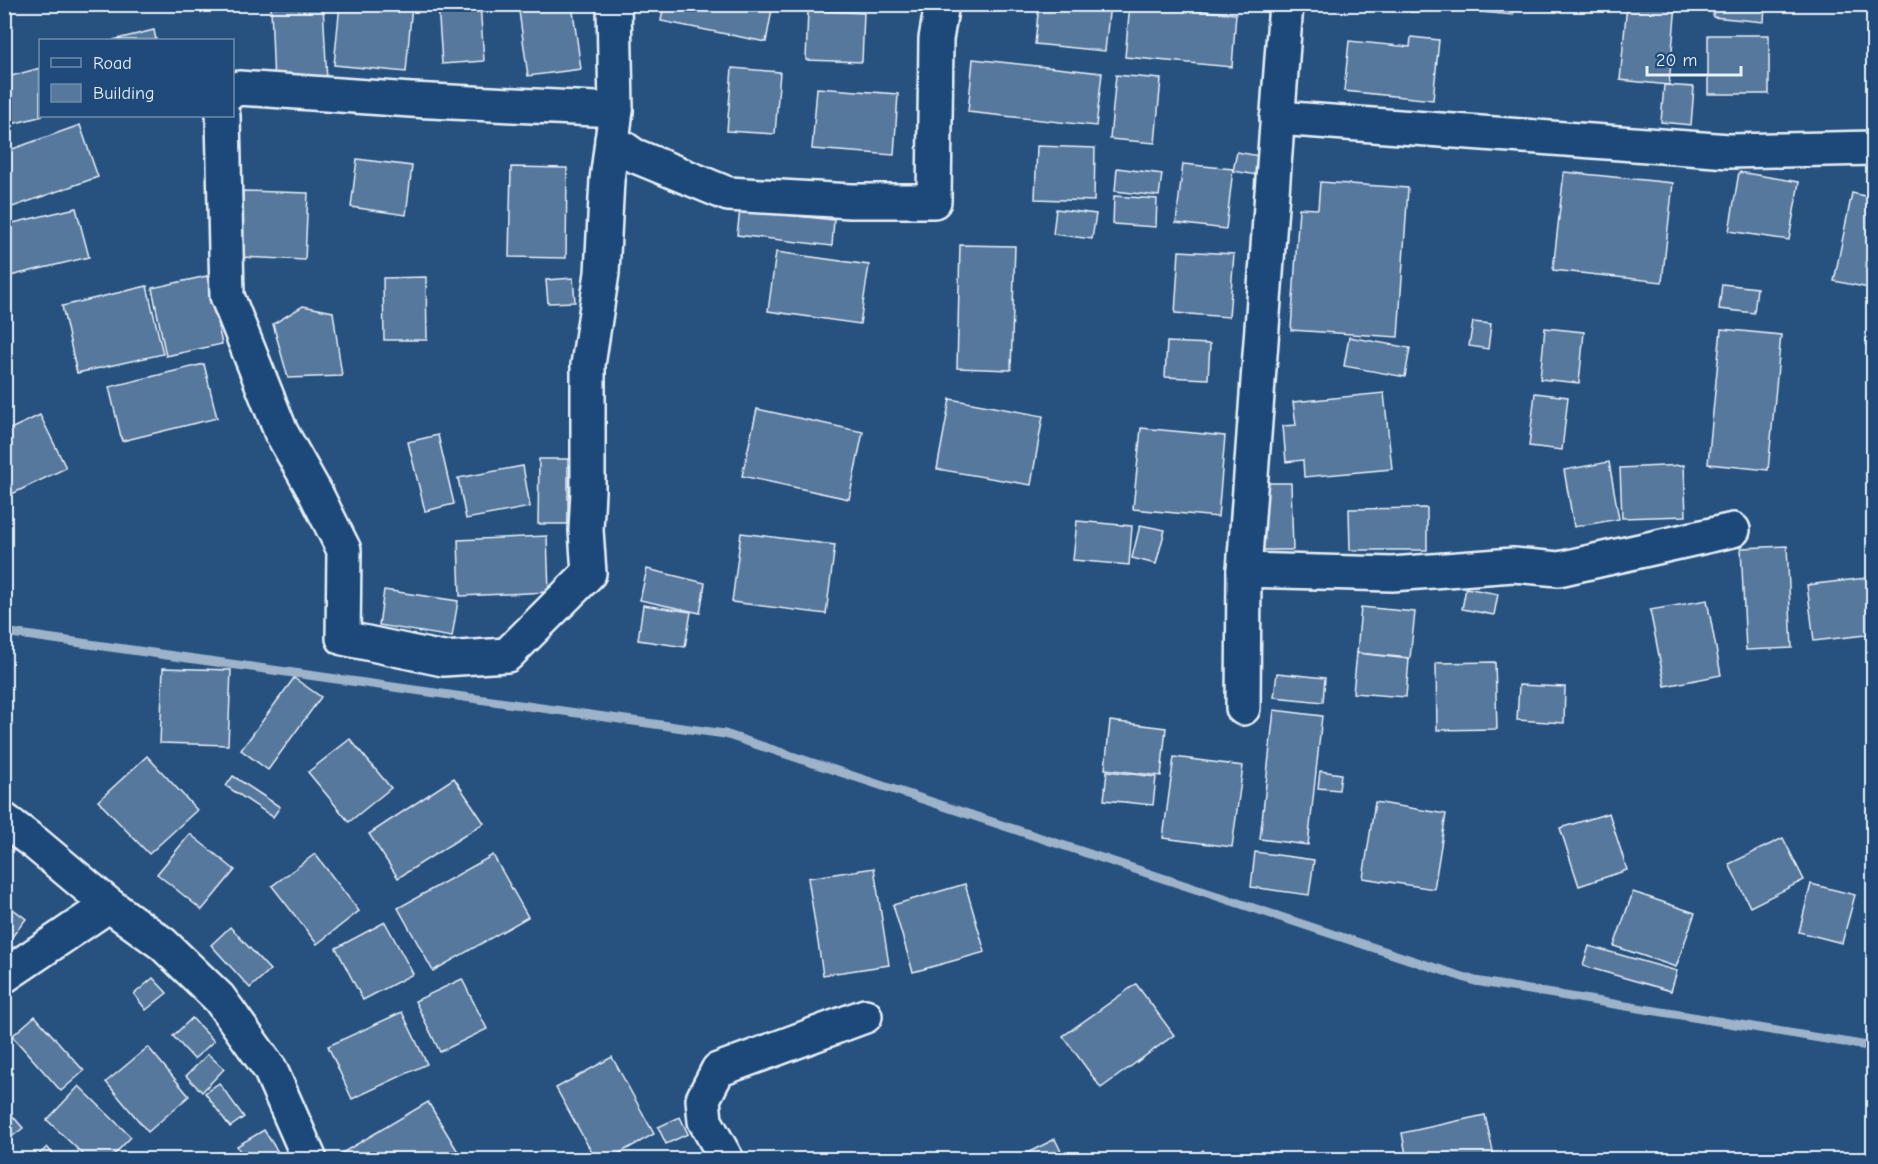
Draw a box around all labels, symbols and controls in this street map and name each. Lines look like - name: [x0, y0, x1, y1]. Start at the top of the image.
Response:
- legend: [39, 39, 234, 117]
- scale bar: [1647, 39, 1742, 77]
- text: 20 m: [1656, 50, 1697, 71]
- text: Road: [93, 53, 132, 74]
- text: Building: [93, 83, 155, 104]

